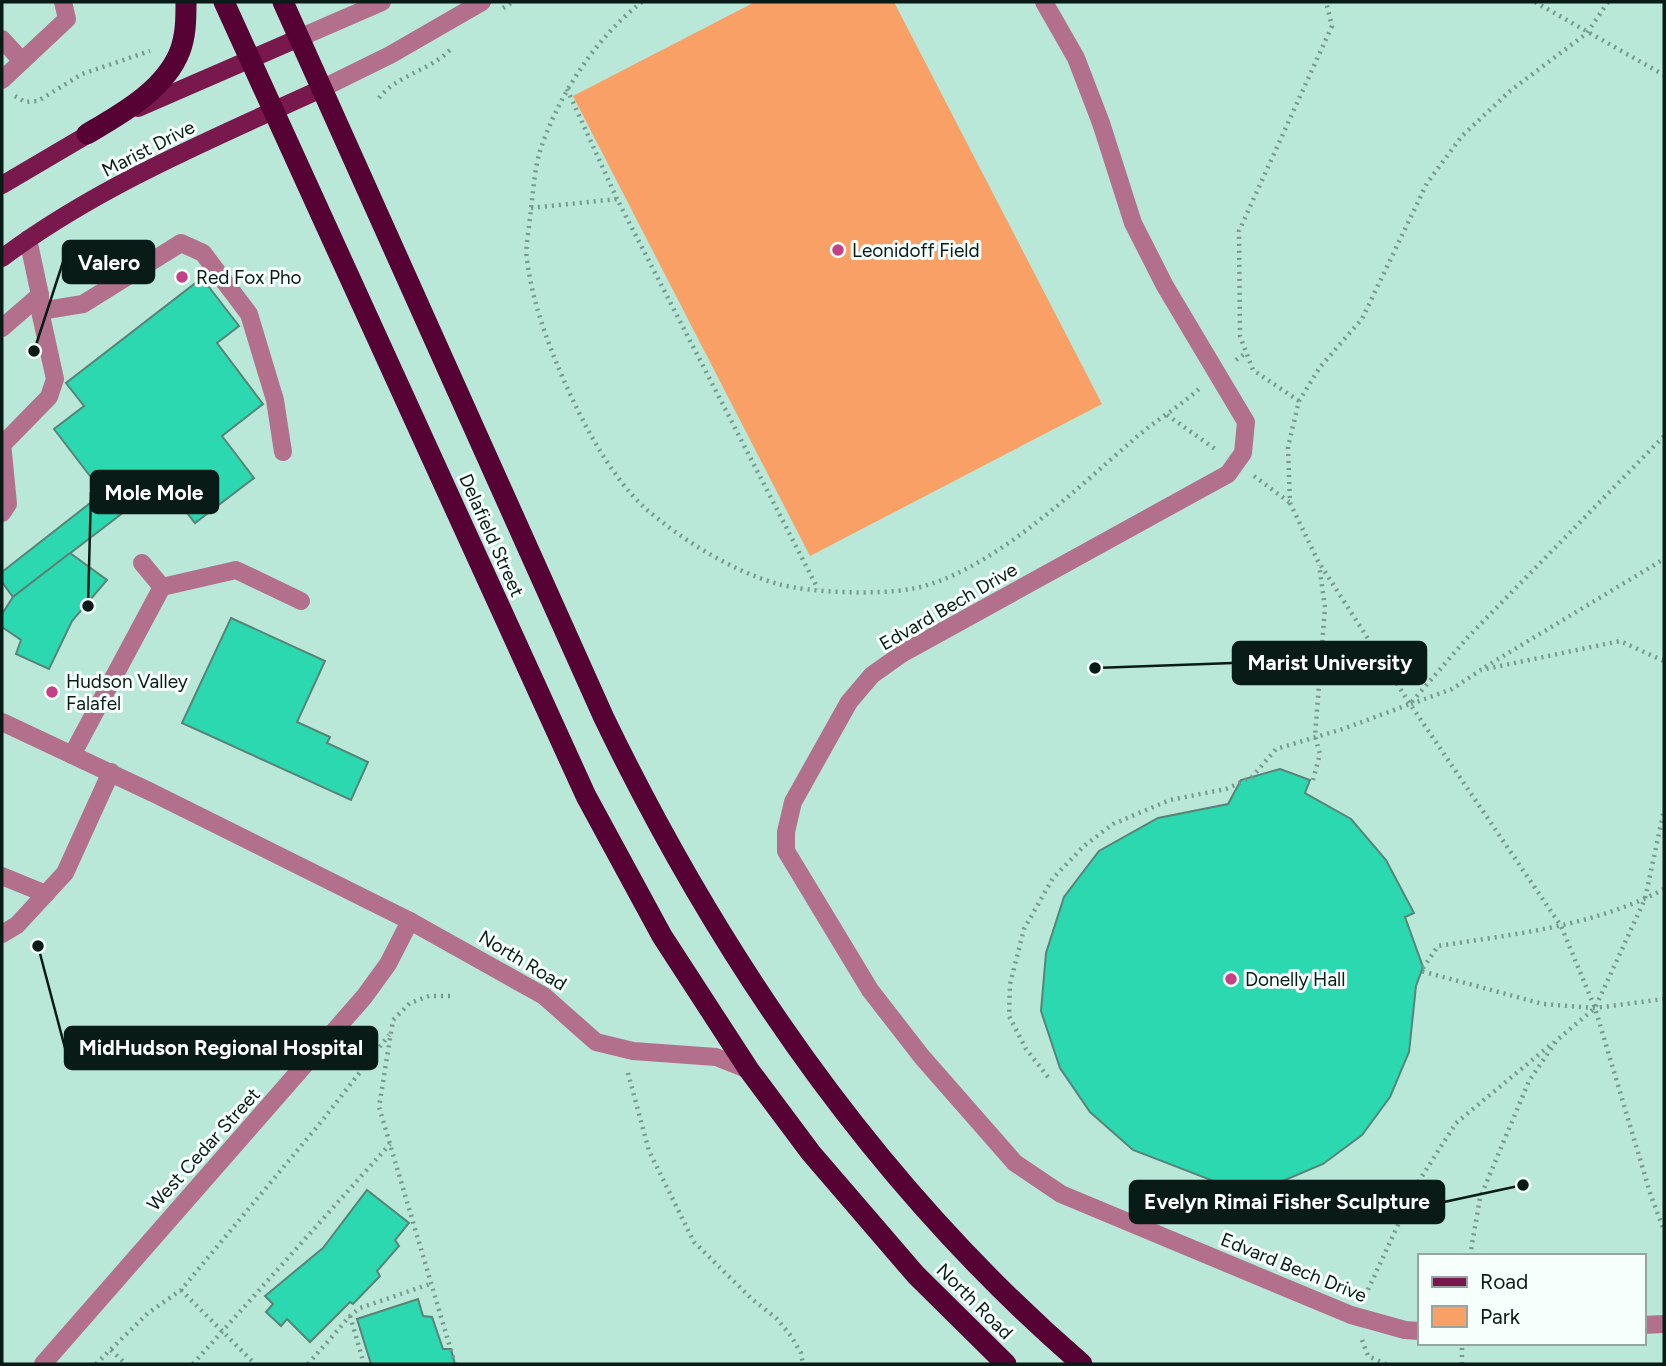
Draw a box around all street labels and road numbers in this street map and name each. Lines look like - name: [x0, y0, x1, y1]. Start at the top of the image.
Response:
- street label: Marist Drive: [98, 115, 199, 182]
- street label: Delafield Street: [454, 470, 529, 600]
- street label: Edvard Bech Drive: [875, 558, 1021, 655]
- street label: North Road: [475, 925, 571, 996]
- street label: West Cedar Street: [142, 1083, 265, 1216]
- street label: Edvard Bech Drive: [1217, 1228, 1370, 1307]
- street label: North Road: [932, 1258, 1018, 1344]

